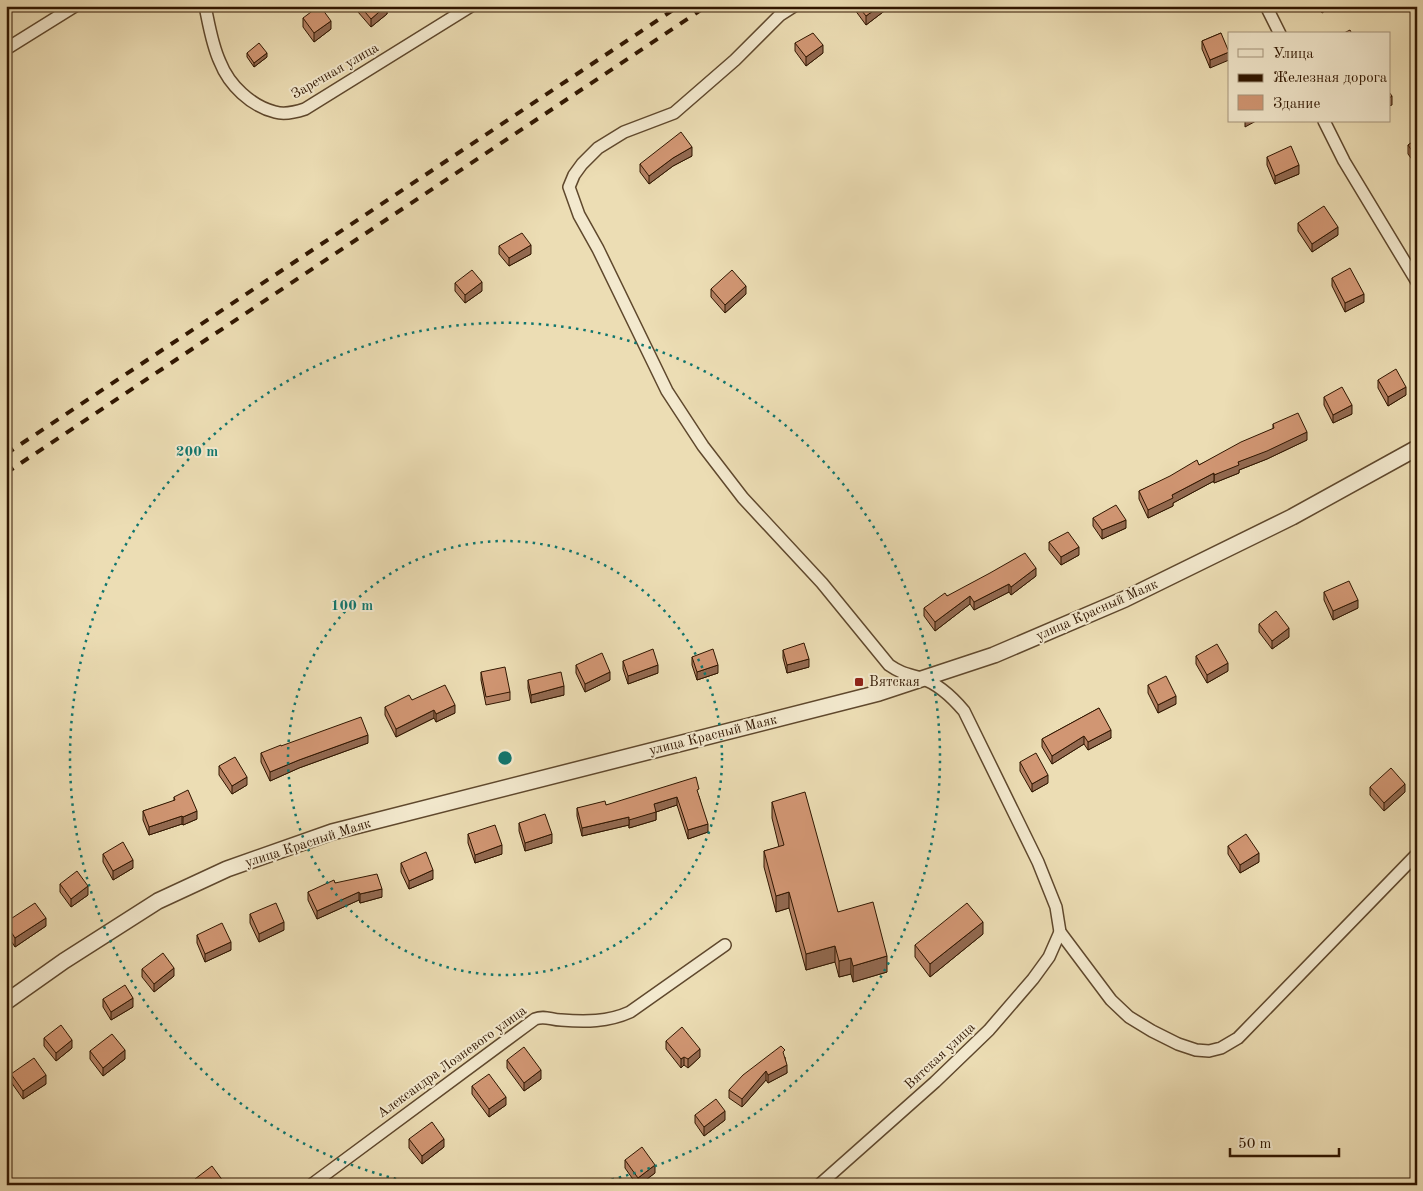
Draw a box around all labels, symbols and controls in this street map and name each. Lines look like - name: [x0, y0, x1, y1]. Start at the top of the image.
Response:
- legend: [1228, 32, 1390, 122]
- street label: Заречная улица: [289, 40, 381, 102]
- text: Улица: [1273, 47, 1314, 62]
- text: Железная дорога: [1273, 71, 1388, 86]
- text: Здание: [1273, 97, 1320, 112]
- text: 200 m: [176, 445, 218, 460]
- street label: улица Красный Маяк: [1034, 577, 1160, 643]
- text: 100 m: [331, 599, 373, 614]
- place label: Вятская: [869, 675, 920, 689]
- marker: Вятская: [853, 676, 865, 688]
- street label: улица Красный Маяк: [648, 712, 778, 758]
- centre of rings: [496, 749, 514, 767]
- street label: улица Красный Маяк: [243, 816, 373, 870]
- street label: Александра Лозневого улица: [375, 1003, 529, 1121]
- street label: Вятская улица: [902, 1020, 978, 1092]
- scale bar: [1230, 1126, 1339, 1158]
- text: 50 m: [1238, 1137, 1272, 1152]

